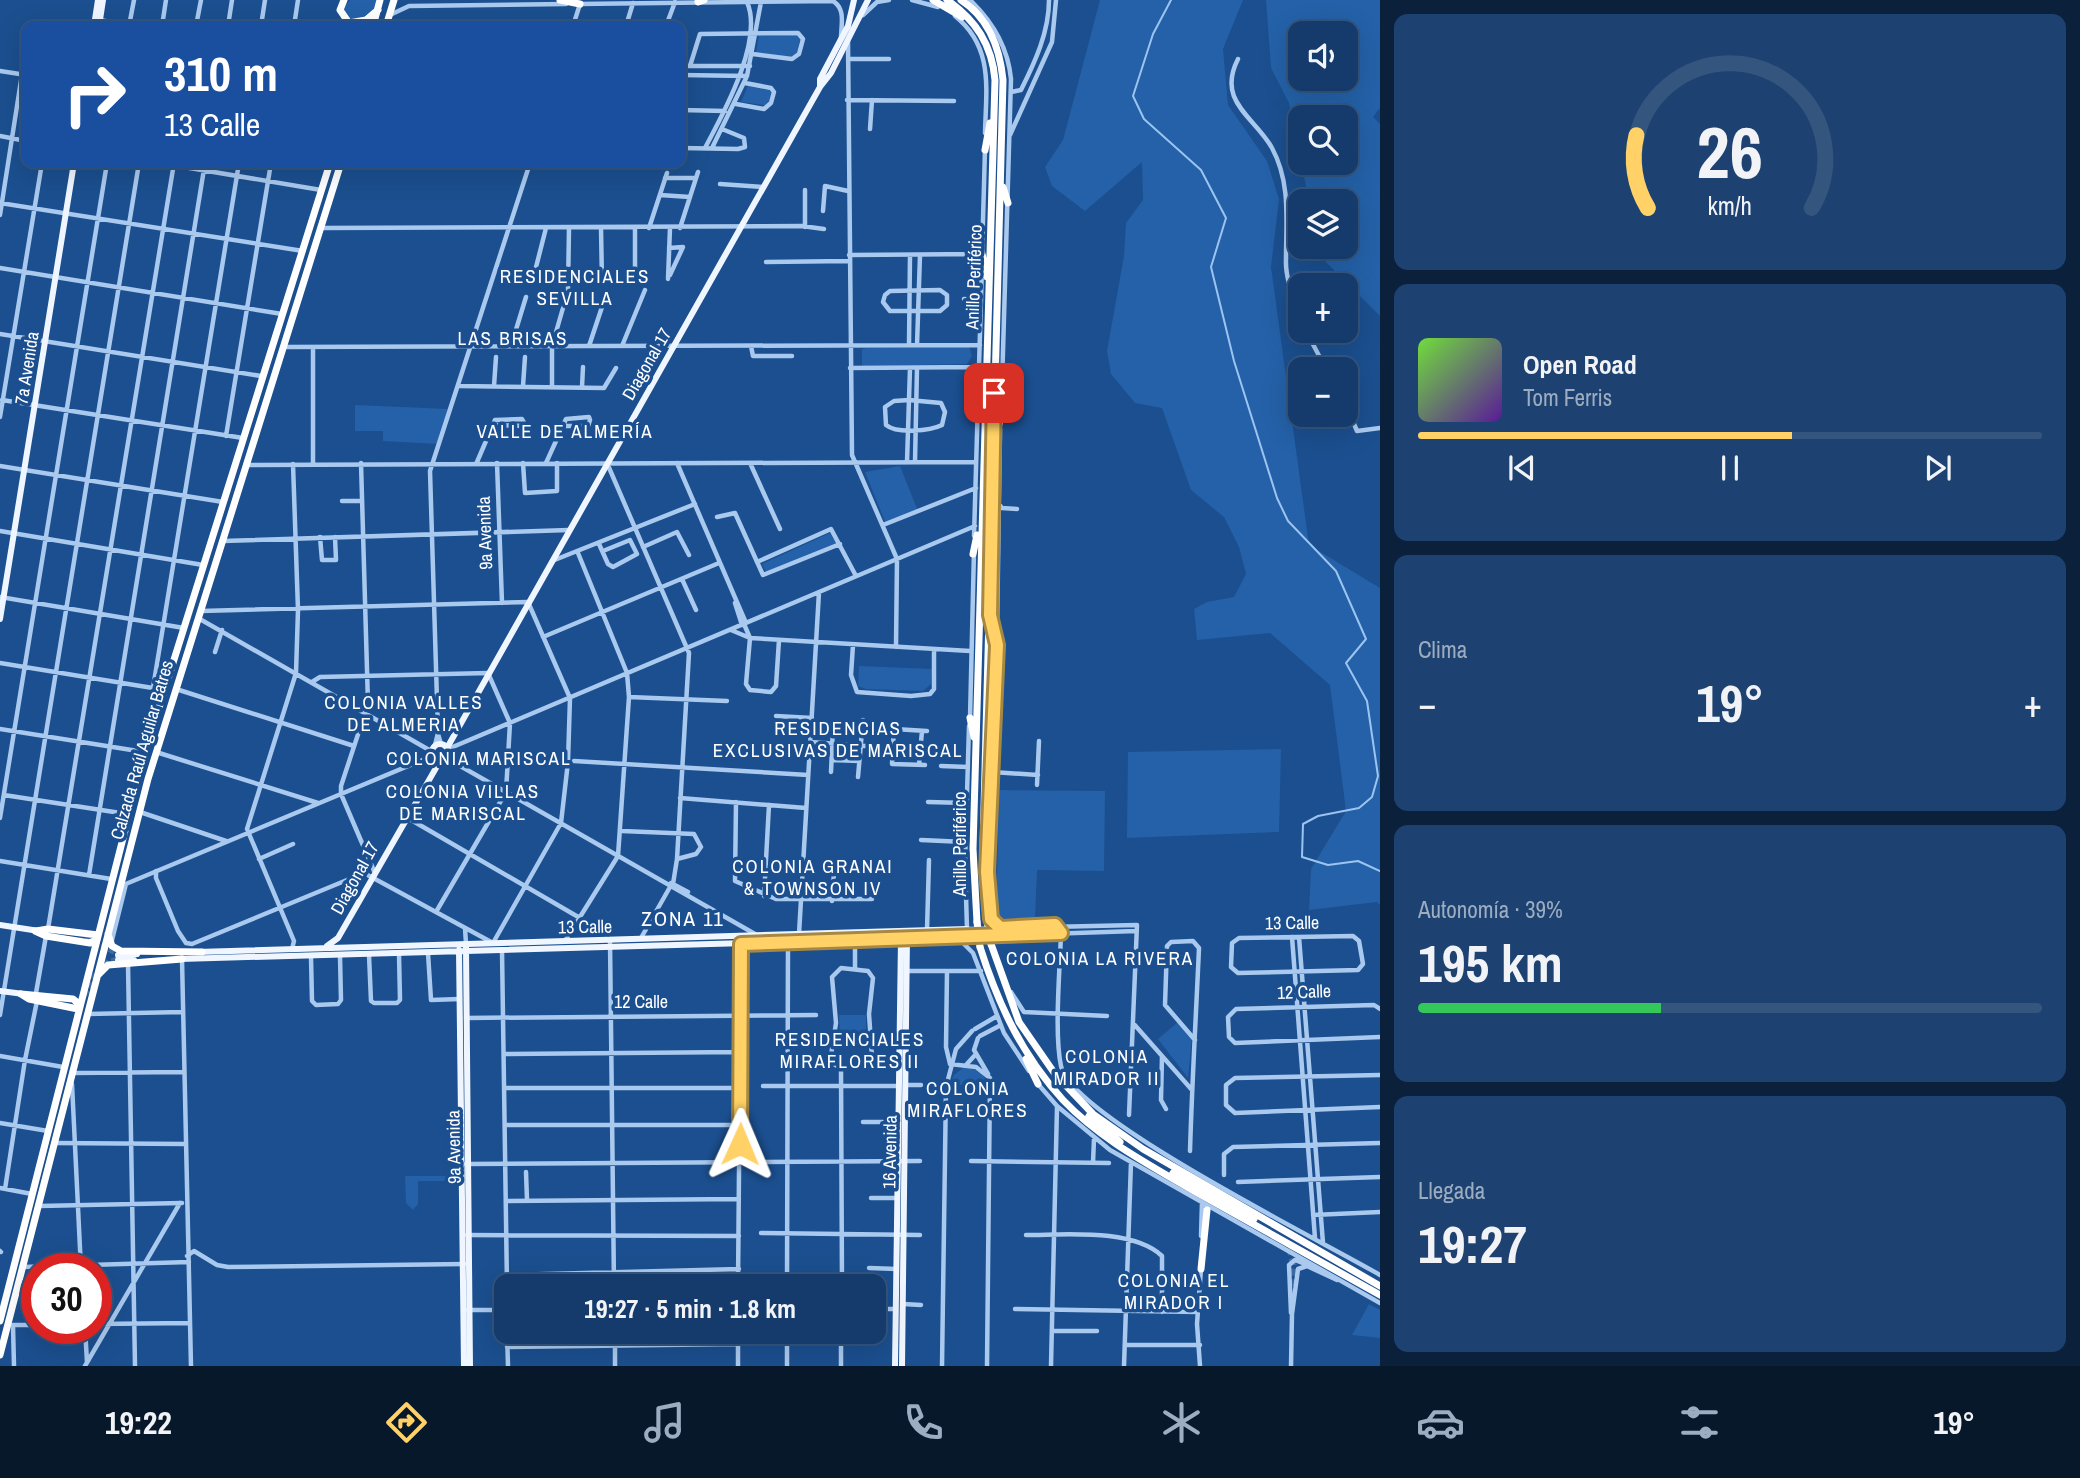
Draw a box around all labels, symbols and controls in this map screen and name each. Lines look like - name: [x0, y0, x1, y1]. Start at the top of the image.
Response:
- map controls: [1288, 21, 1358, 427]
- button: sound: [1288, 21, 1358, 91]
- text: 310 m: [164, 40, 278, 106]
- icon: right: [49, 49, 140, 140]
- text: 13 Calle: [164, 103, 260, 146]
- text: 26: [1697, 104, 1763, 202]
- button: search: [1288, 105, 1358, 175]
- button: layers: [1288, 189, 1358, 259]
- text: km/h: [1708, 189, 1752, 223]
- street label: Anillo Periférico: [959, 224, 988, 331]
- district label: RESIDENCIALES SEVILLA: [500, 263, 650, 311]
- button: +: [1288, 273, 1358, 343]
- street label: Diagonal 17: [616, 323, 677, 404]
- district label: LAS BRISAS: [458, 325, 568, 351]
- street label: 7a Avenida: [8, 330, 45, 406]
- text: Open Road: [1523, 347, 1637, 382]
- button: −: [1288, 357, 1358, 427]
- pin: [964, 363, 1024, 423]
- icon: arrive: [975, 374, 1013, 412]
- text: Tom Ferris: [1523, 382, 1612, 413]
- district label: VALLE DE ALMERÍA: [476, 418, 654, 444]
- icon: previous: [1503, 449, 1541, 487]
- icon: pause: [1711, 449, 1749, 487]
- icon: next: [1919, 449, 1957, 487]
- street label: 9a Avenida: [471, 496, 498, 570]
- text: Clima: [1418, 634, 1467, 665]
- street label: Calzada Raúl Aguilar Batres: [104, 657, 179, 842]
- text: 19°: [1696, 668, 1764, 738]
- text: −: [1418, 678, 1436, 729]
- text: +: [2024, 678, 2042, 729]
- district label: COLONIA VALLES DE ALMERIA: [324, 689, 484, 737]
- district label: RESIDENCIAS EXCLUSIVAS DE MARISCAL: [713, 715, 963, 763]
- district label: COLONIA MARISCAL: [386, 745, 572, 771]
- district label: COLONIA VILLAS DE MARISCAL: [386, 778, 540, 826]
- street label: Anillo Periférico: [947, 791, 972, 898]
- street label: Diagonal 17: [324, 837, 385, 919]
- district label: COLONIA GRANAI & TOWNSON IV: [732, 853, 894, 901]
- text: Autonomía · 39%: [1418, 894, 1563, 925]
- district label: ZONA 11: [641, 904, 725, 933]
- street label: 13 Calle: [1265, 910, 1319, 935]
- street label: 13 Calle: [558, 914, 612, 939]
- text: 195 km: [1418, 928, 1563, 998]
- district label: COLONIA LA RIVERA: [1006, 945, 1194, 971]
- street label: 12 Calle: [1276, 978, 1331, 1005]
- street label: 12 Calle: [614, 989, 668, 1014]
- district label: RESIDENCIALES MIRAFLORES II: [775, 1026, 925, 1074]
- district label: COLONIA MIRADOR II: [1054, 1043, 1160, 1091]
- district label: COLONIA MIRAFLORES: [907, 1075, 1029, 1123]
- position arrow: [703, 1107, 777, 1181]
- street label: 9a Avenida: [440, 1110, 467, 1184]
- street label: 16 Avenida: [876, 1115, 903, 1189]
- text: Llegada: [1418, 1175, 1485, 1206]
- text: 19:27: [1418, 1209, 1527, 1279]
- speed limit sign: 30: [21, 1253, 112, 1344]
- district label: COLONIA EL MIRADOR I: [1118, 1267, 1230, 1315]
- text: 19:27 · 5 min · 1.8 km: [584, 1291, 796, 1326]
- icon: directions: [382, 1398, 431, 1447]
- icon: music: [640, 1398, 689, 1447]
- icon: phone: [899, 1398, 948, 1447]
- icon: climate: [1157, 1398, 1206, 1447]
- icon: car: [1416, 1398, 1465, 1447]
- icon: filters: [1675, 1398, 1724, 1447]
- text: 19:22: [105, 1401, 172, 1444]
- text: 19°: [1933, 1401, 1975, 1444]

